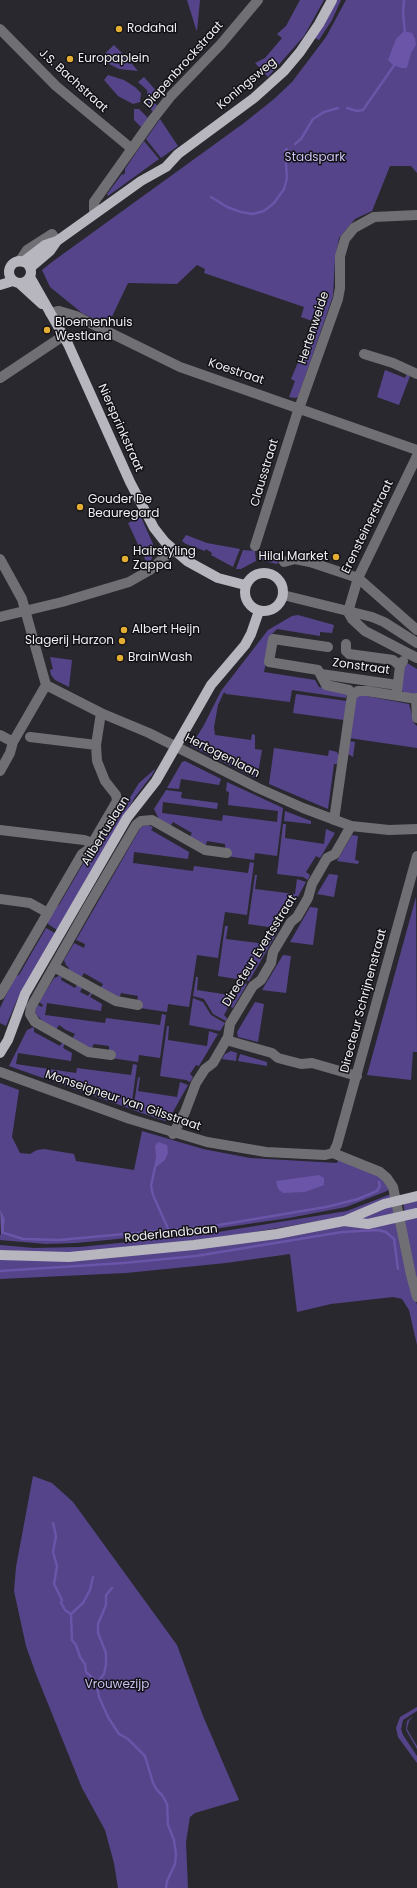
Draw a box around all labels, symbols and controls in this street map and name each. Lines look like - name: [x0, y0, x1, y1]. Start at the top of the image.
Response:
- street label: Diepenbrockstraat: [141, 19, 227, 111]
- place label: Rodahal: [127, 22, 177, 36]
- marker: Rodahal: [114, 24, 124, 34]
- street label: J.S. Bachstraat: [36, 46, 110, 116]
- place label: Europaplein: [78, 52, 149, 66]
- marker: Europaplein: [65, 54, 75, 64]
- street label: Koningsweg: [214, 55, 280, 113]
- park label: Stadspark: [285, 151, 345, 165]
- street label: Hertenweide: [295, 290, 333, 366]
- place label: Bloemenhuis Westland: [55, 316, 132, 344]
- marker: Bloemenhuis Westland: [42, 325, 52, 335]
- street label: Koestraat: [206, 356, 266, 388]
- street label: Niersprinkstraat: [94, 382, 146, 474]
- street label: Clausstraat: [248, 437, 282, 509]
- street label: Erensteinerstraat: [339, 478, 397, 576]
- place label: Gouder De Beauregard: [88, 493, 159, 521]
- marker: Gouder De Beauregard: [75, 502, 85, 512]
- place label: Hairstyling Zappa: [133, 545, 196, 573]
- place label: Hilal Market: [259, 550, 328, 564]
- marker: Hilal Market: [331, 552, 341, 562]
- marker: Hairstyling Zappa: [120, 554, 130, 564]
- place label: Albert Heijn: [132, 623, 200, 637]
- marker: Albert Heijn: [119, 625, 129, 635]
- place label: Slagerij Harzon: [25, 634, 114, 648]
- marker: Slagerij Harzon: [117, 636, 127, 646]
- place label: BrainWash: [128, 651, 192, 665]
- marker: BrainWash: [115, 653, 125, 663]
- street label: Zonstraat: [332, 656, 390, 678]
- street label: Hertogenlaan: [182, 731, 262, 781]
- street label: Ailbertuslaan: [79, 794, 133, 868]
- street label: Directeur Evertsstraat: [220, 893, 300, 1009]
- street label: Directeur Schrijnenstraat: [338, 927, 390, 1075]
- street label: Monseigneur van Gilsstraat: [43, 1068, 203, 1134]
- street label: Roderlandbaan: [124, 1222, 218, 1246]
- park label: Vrouwezijp: [85, 1678, 149, 1692]

